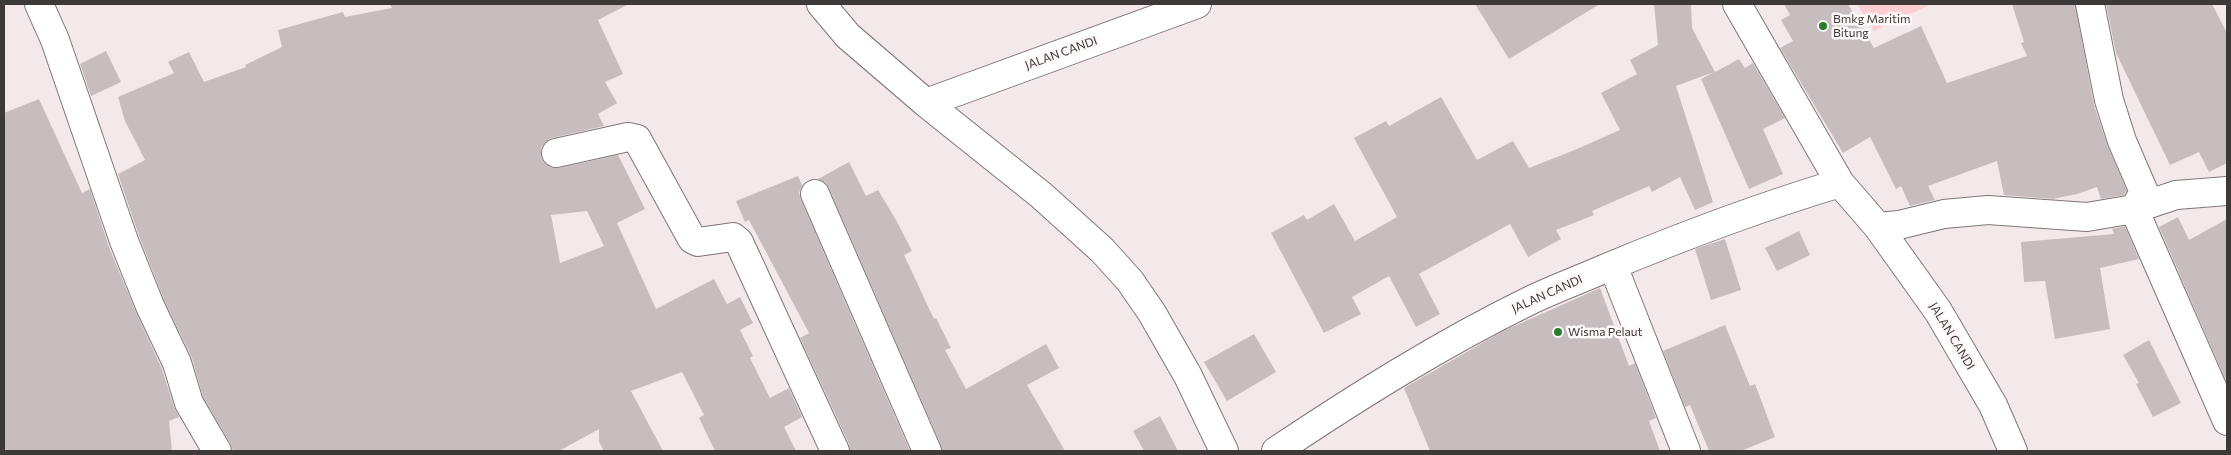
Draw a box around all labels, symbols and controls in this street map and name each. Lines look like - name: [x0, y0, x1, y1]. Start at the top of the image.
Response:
- place label: Bmkg Maritim Bitung: [1833, 12, 1911, 40]
- marker: Bmkg Maritim Bitung: [1817, 20, 1829, 32]
- street label: JALAN CANDI: [1023, 33, 1099, 73]
- street label: JALAN CANDI: [1509, 272, 1585, 316]
- street label: JALAN CANDI: [1926, 300, 1978, 372]
- place label: Wisma Pelaut: [1568, 325, 1642, 339]
- marker: Wisma Pelaut: [1552, 326, 1564, 338]

